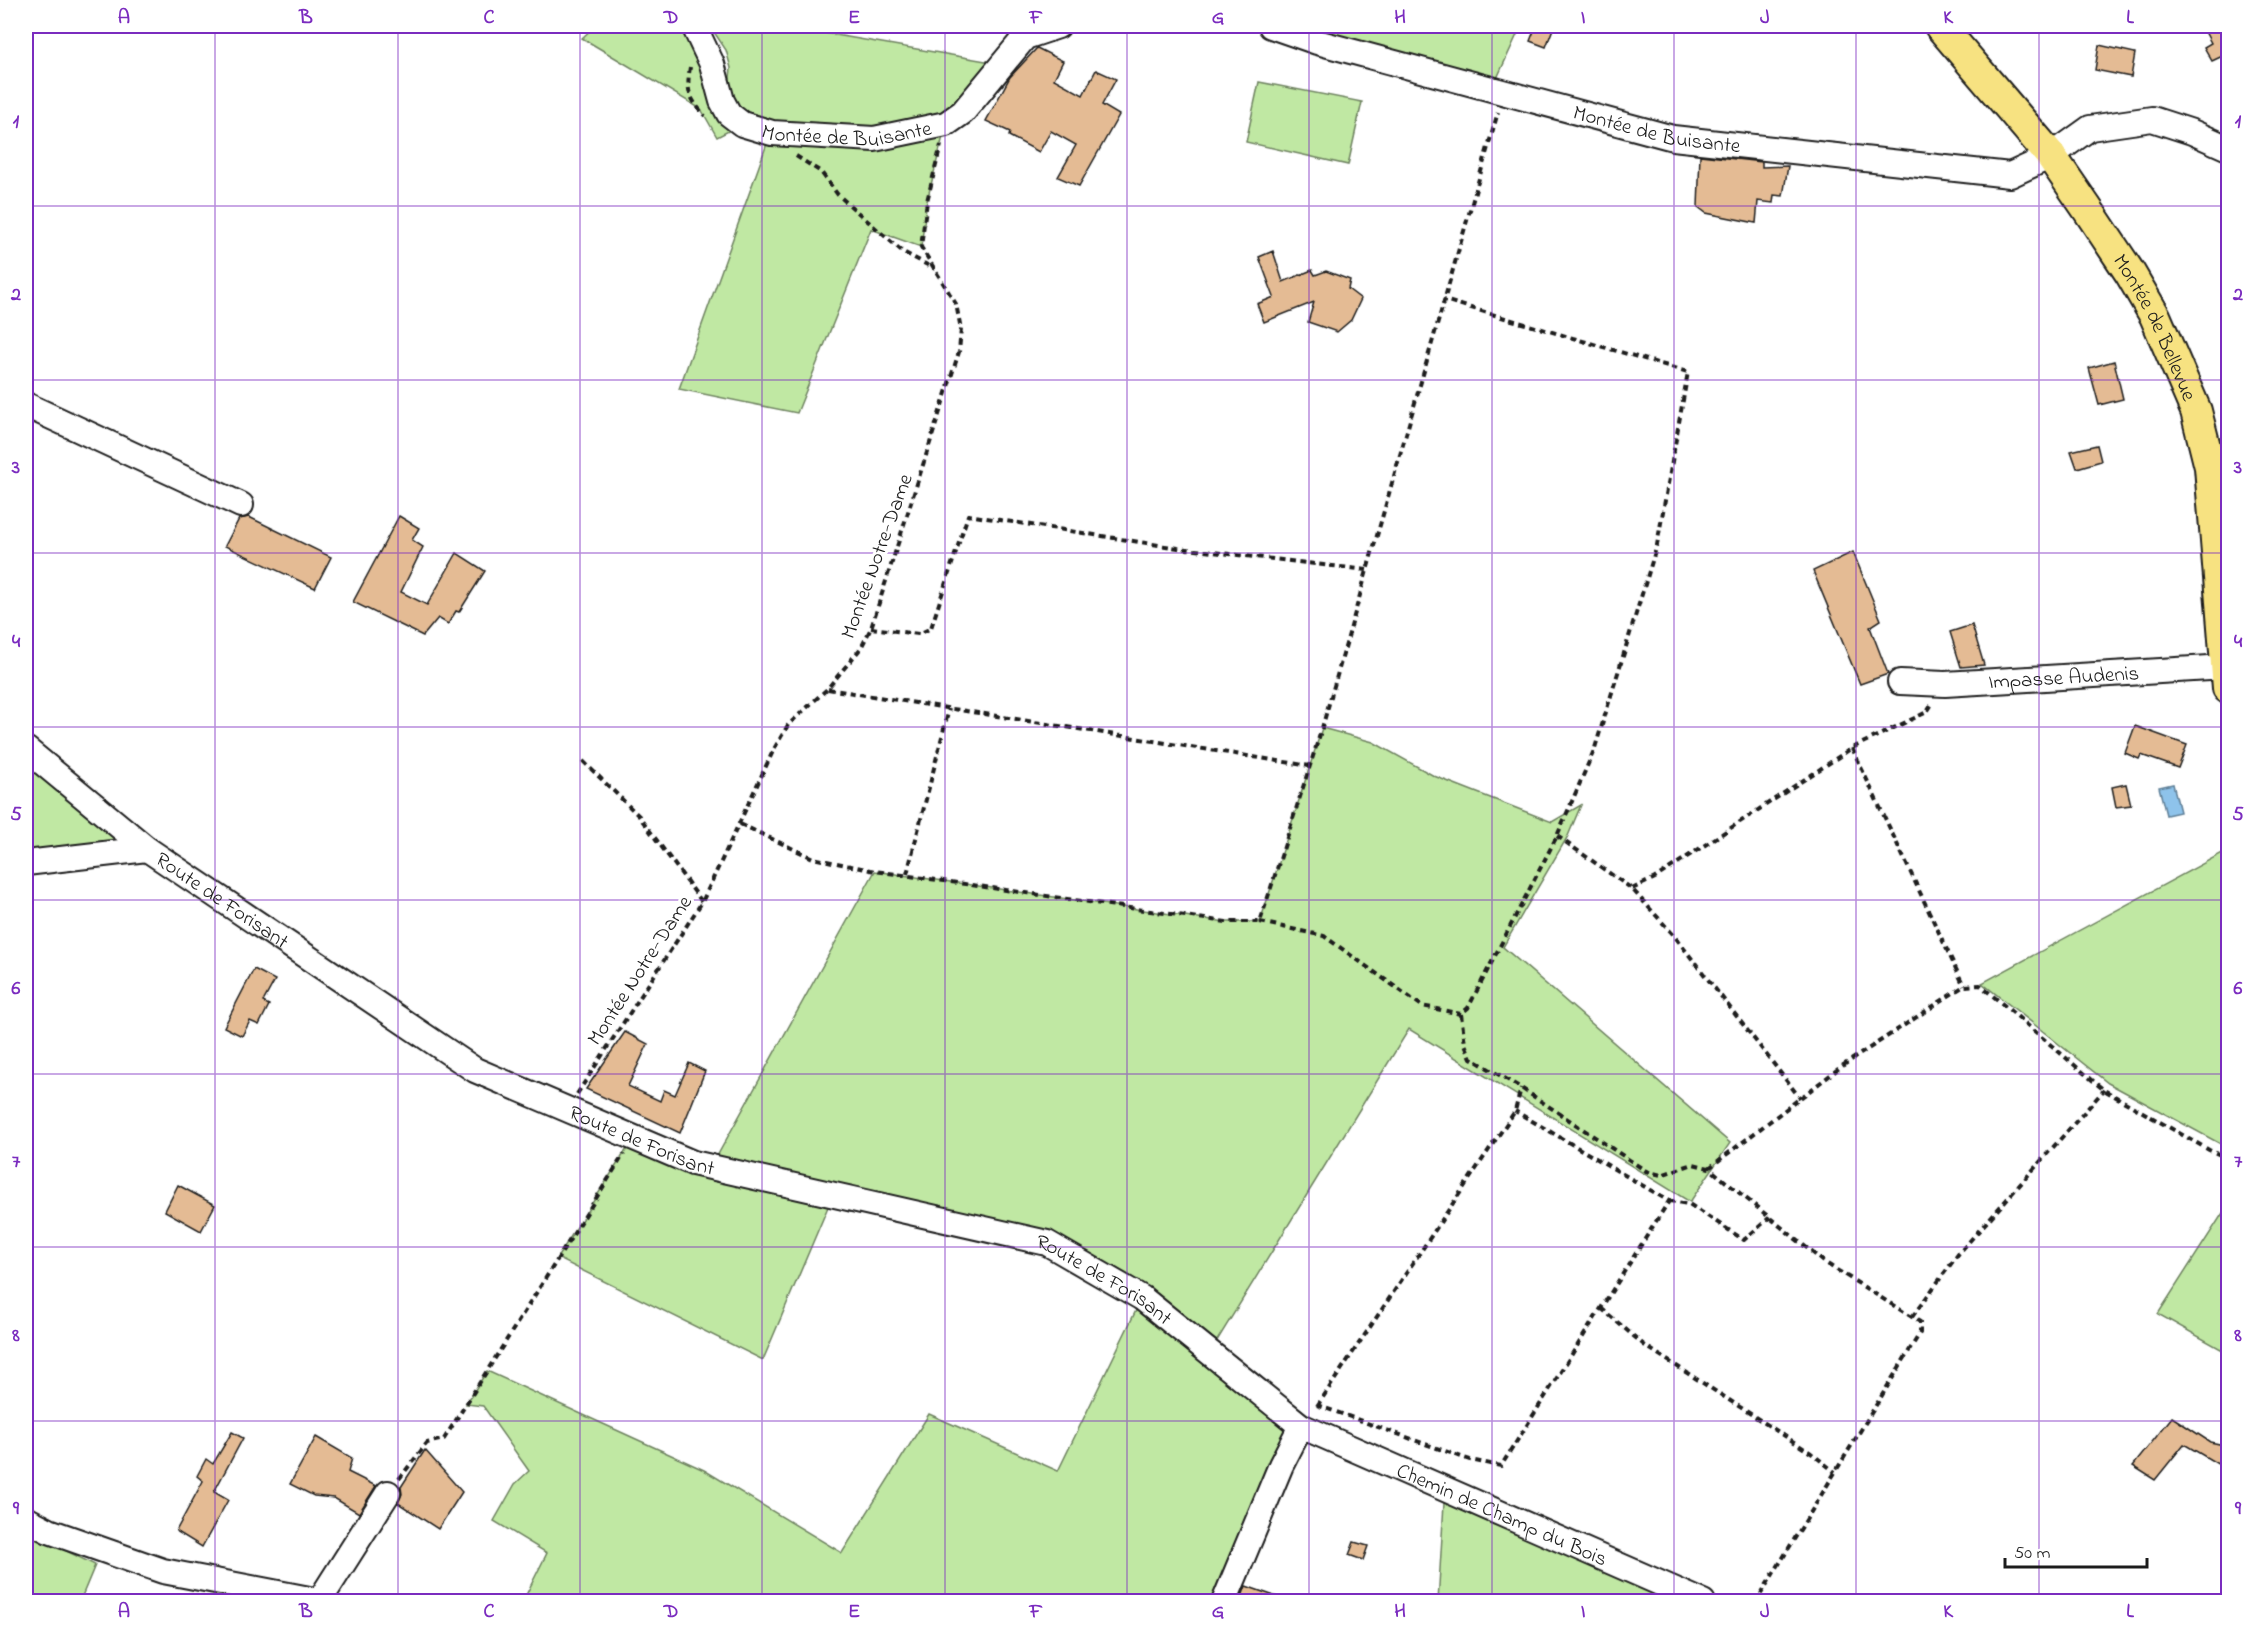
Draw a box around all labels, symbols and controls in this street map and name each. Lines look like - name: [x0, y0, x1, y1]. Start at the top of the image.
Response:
- text: A: [118, 4, 130, 33]
- text: B: [298, 4, 313, 33]
- text: C: [484, 4, 495, 33]
- text: D: [663, 4, 678, 33]
- text: E: [848, 4, 860, 33]
- text: F: [1029, 4, 1043, 33]
- text: G: [1212, 4, 1225, 33]
- text: H: [1394, 4, 1406, 33]
- text: I: [1581, 4, 1586, 33]
- text: J: [1760, 4, 1770, 33]
- text: K: [1943, 4, 1954, 33]
- text: L: [2126, 4, 2134, 33]
- street label: Montée de Buisante: [1569, 99, 1742, 162]
- text: 1: [13, 108, 20, 137]
- text: 1: [2235, 108, 2242, 137]
- street label: Montée de Buisante: [757, 114, 935, 156]
- street label: Montée de Bellevue: [2104, 249, 2203, 407]
- text: 2: [10, 281, 21, 310]
- text: 2: [2232, 281, 2243, 310]
- text: 3: [11, 454, 20, 483]
- text: 3: [2233, 454, 2242, 483]
- street label: Montée Notre-Dame: [834, 469, 922, 643]
- text: 4: [12, 628, 21, 657]
- text: 4: [2234, 628, 2243, 657]
- street label: Impasse Audenis: [1988, 659, 2140, 698]
- text: 5: [10, 801, 22, 830]
- text: 5: [2232, 801, 2244, 830]
- street label: Route de Forisant: [149, 846, 294, 957]
- street label: Montée Notre-Dame: [581, 890, 701, 1052]
- text: 6: [12, 975, 21, 1004]
- text: 6: [2234, 975, 2243, 1004]
- street label: Route de Forisant: [564, 1099, 717, 1184]
- text: 7: [12, 1148, 21, 1177]
- text: 7: [2234, 1148, 2243, 1177]
- street label: Route de Forisant: [1034, 1228, 1178, 1333]
- text: 8: [11, 1322, 20, 1351]
- text: 8: [2233, 1322, 2242, 1351]
- street label: Chemin de Champ du Bois: [1391, 1457, 1612, 1575]
- text: 9: [12, 1495, 20, 1524]
- text: 9: [2234, 1495, 2242, 1524]
- scale bar: [2005, 1531, 2148, 1569]
- text: 50 m: [2014, 1541, 2051, 1567]
- text: A: [118, 1598, 130, 1627]
- text: B: [298, 1598, 313, 1627]
- text: C: [484, 1598, 495, 1627]
- text: D: [663, 1598, 678, 1627]
- text: E: [848, 1598, 860, 1627]
- text: F: [1029, 1598, 1043, 1627]
- text: G: [1212, 1598, 1225, 1627]
- text: H: [1394, 1598, 1406, 1627]
- text: I: [1581, 1598, 1586, 1627]
- text: J: [1760, 1598, 1770, 1627]
- text: K: [1943, 1598, 1954, 1627]
- text: L: [2126, 1598, 2134, 1627]

